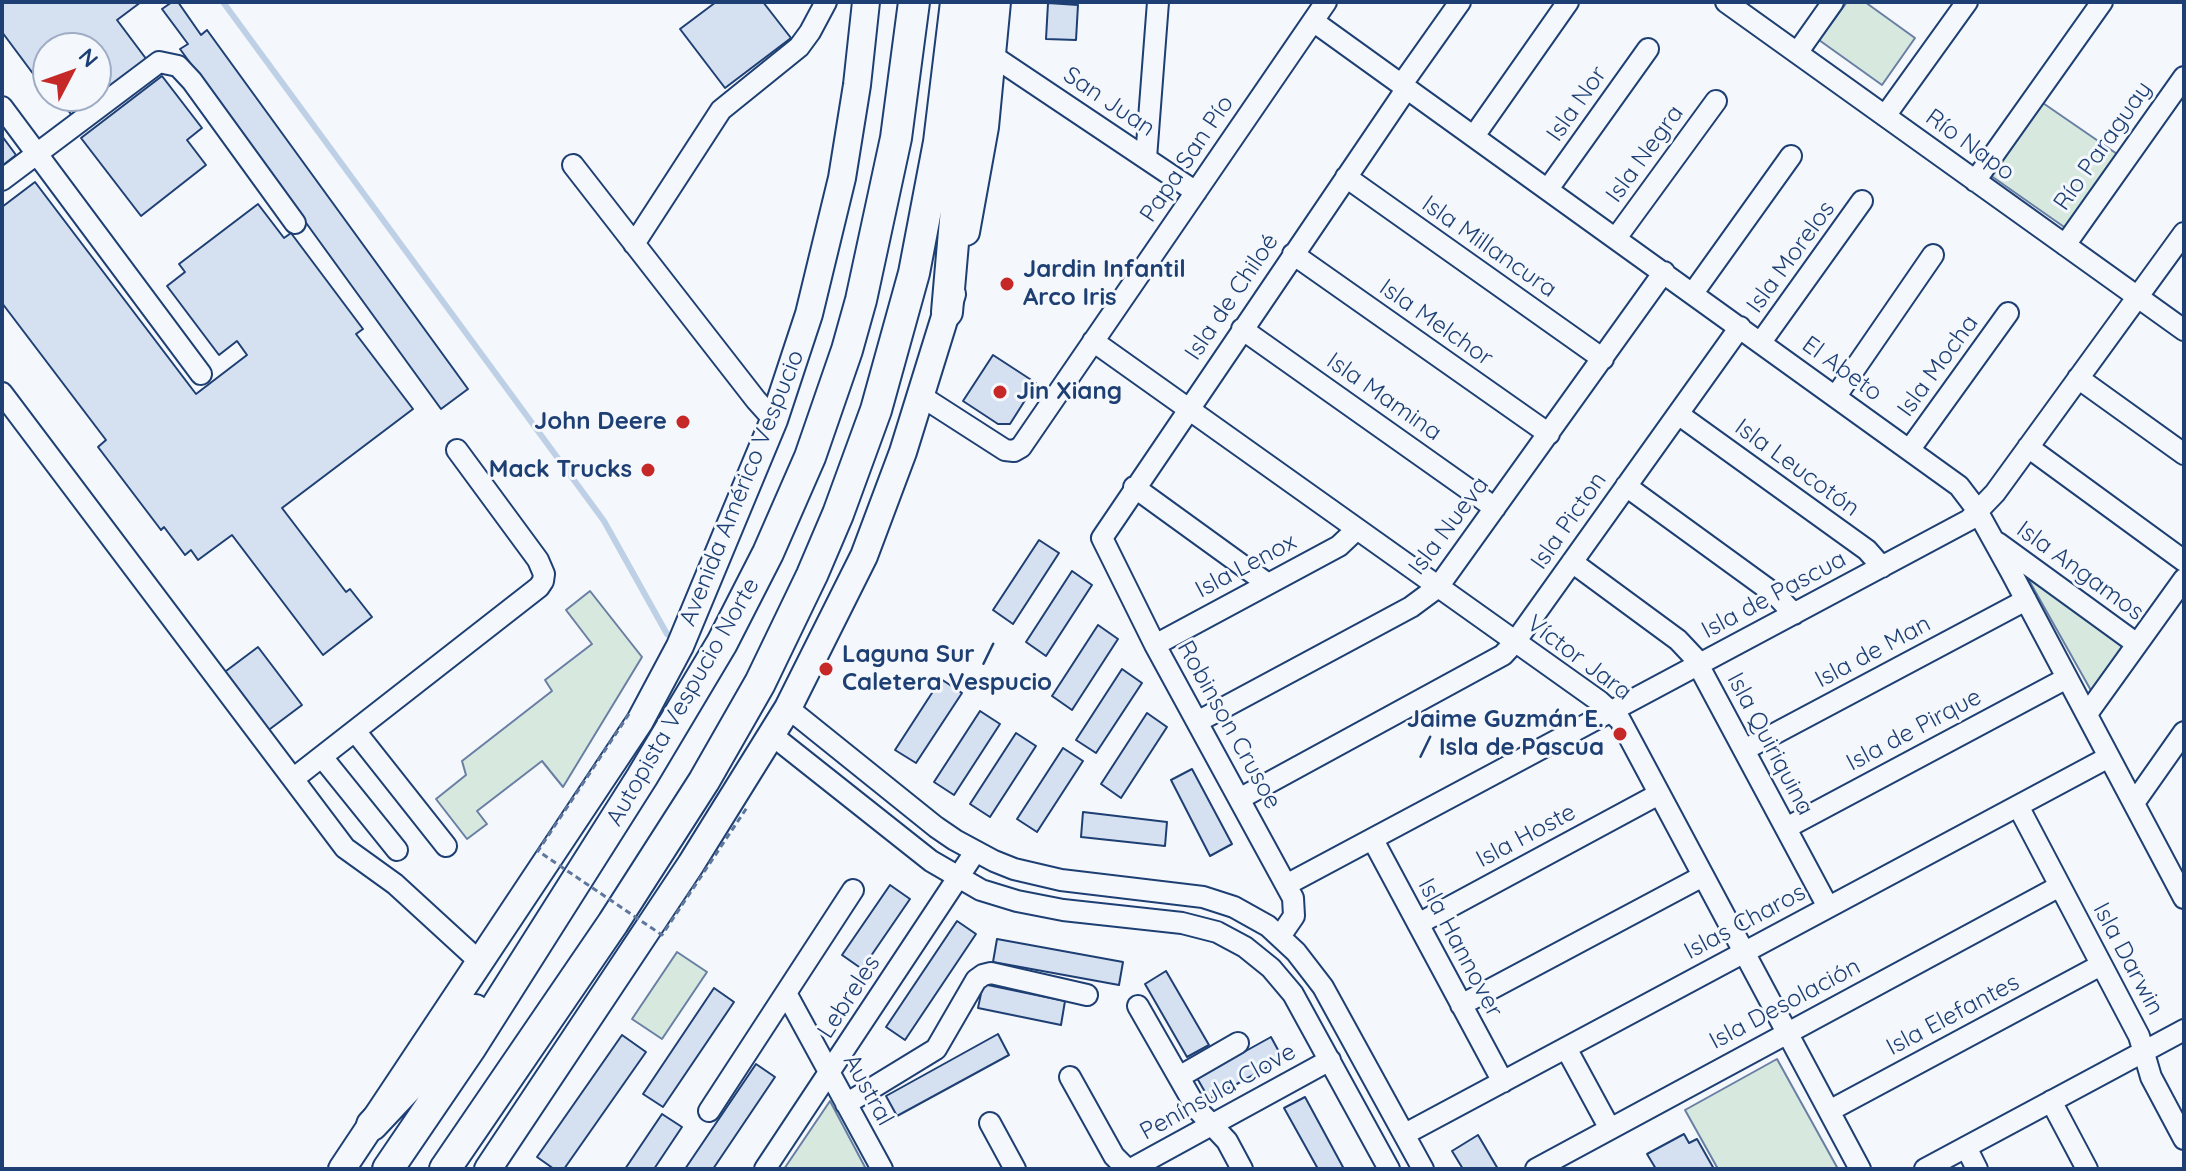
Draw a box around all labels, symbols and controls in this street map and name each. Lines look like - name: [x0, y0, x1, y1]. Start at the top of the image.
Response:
- north arrow: [32, 32, 112, 112]
- text: N: [73, 42, 104, 73]
- street label: San Juan: [1058, 61, 1160, 143]
- street label: Isla Nor: [1541, 61, 1613, 147]
- street label: Río Paraguay: [2048, 76, 2158, 216]
- street label: Papa San Pío: [1134, 90, 1240, 228]
- street label: Isla Negra: [1600, 100, 1690, 208]
- street label: Río Napo: [1920, 103, 2020, 187]
- street label: Isla Millancura: [1416, 190, 1562, 304]
- street label: Isla Morelos: [1741, 195, 1841, 319]
- street label: Isla de Chiloé: [1179, 228, 1285, 366]
- place label: Jardin Infantil Arco Iris: [1023, 256, 1186, 312]
- street label: Isla Melchor: [1374, 273, 1498, 373]
- marker: Jardin Infantil Arco Iris: [998, 275, 1016, 293]
- street label: Isla Mocha: [1891, 309, 1985, 423]
- street label: El Abeto: [1796, 330, 1888, 408]
- street label: Avenida Américo Vespucio: [673, 346, 811, 630]
- street label: Isla Mamina: [1321, 347, 1447, 447]
- place label: Jin Xiang: [1016, 378, 1122, 406]
- marker: Jin Xiang: [991, 383, 1009, 401]
- place label: John Deere: [534, 408, 667, 436]
- marker: John Deere: [674, 413, 692, 431]
- street label: Isla Leucotón: [1729, 413, 1865, 523]
- place label: Mack Trucks: [489, 456, 632, 484]
- marker: Mack Trucks: [639, 461, 657, 479]
- street label: Isla Picton: [1525, 467, 1613, 575]
- street label: Isla Nueva: [1403, 471, 1495, 581]
- street label: Isla Angamos: [2011, 515, 2149, 627]
- street label: Isla Lenox: [1191, 527, 1301, 605]
- street label: Isla de Pascua: [1697, 545, 1851, 645]
- street label: Autopista Vespucio Norte: [600, 573, 766, 831]
- street label: Víctor Jara: [1521, 609, 1637, 707]
- street label: Isla de Man: [1810, 610, 1936, 694]
- street label: Robinson Crusoe: [1171, 636, 1287, 814]
- place label: Laguna Sur / Caletera Vespucio: [842, 641, 1052, 697]
- marker: Laguna Sur / Caletera Vespucio: [817, 660, 835, 678]
- street label: Isla Quiriquina: [1720, 668, 1820, 820]
- street label: Isla de Pirque: [1842, 682, 1986, 778]
- place label: Jaime Guzmán E. / Isla de Pascua: [1407, 706, 1604, 762]
- marker: Jaime Guzmán E. / Isla de Pascua: [1611, 725, 1629, 743]
- street label: Isla Hoste: [1471, 798, 1581, 874]
- street label: Isla Hannover: [1411, 874, 1509, 1022]
- street label: Islas Charos: [1679, 878, 1811, 966]
- street label: Isla Darwin: [2086, 898, 2170, 1020]
- street label: Lebreles: [812, 950, 886, 1044]
- street label: Isla Desolación: [1705, 952, 1865, 1056]
- street label: Isla Elefantes: [1882, 968, 2024, 1062]
- street label: Península Clove: [1135, 1037, 1301, 1147]
- street label: Austral: [837, 1049, 899, 1131]

